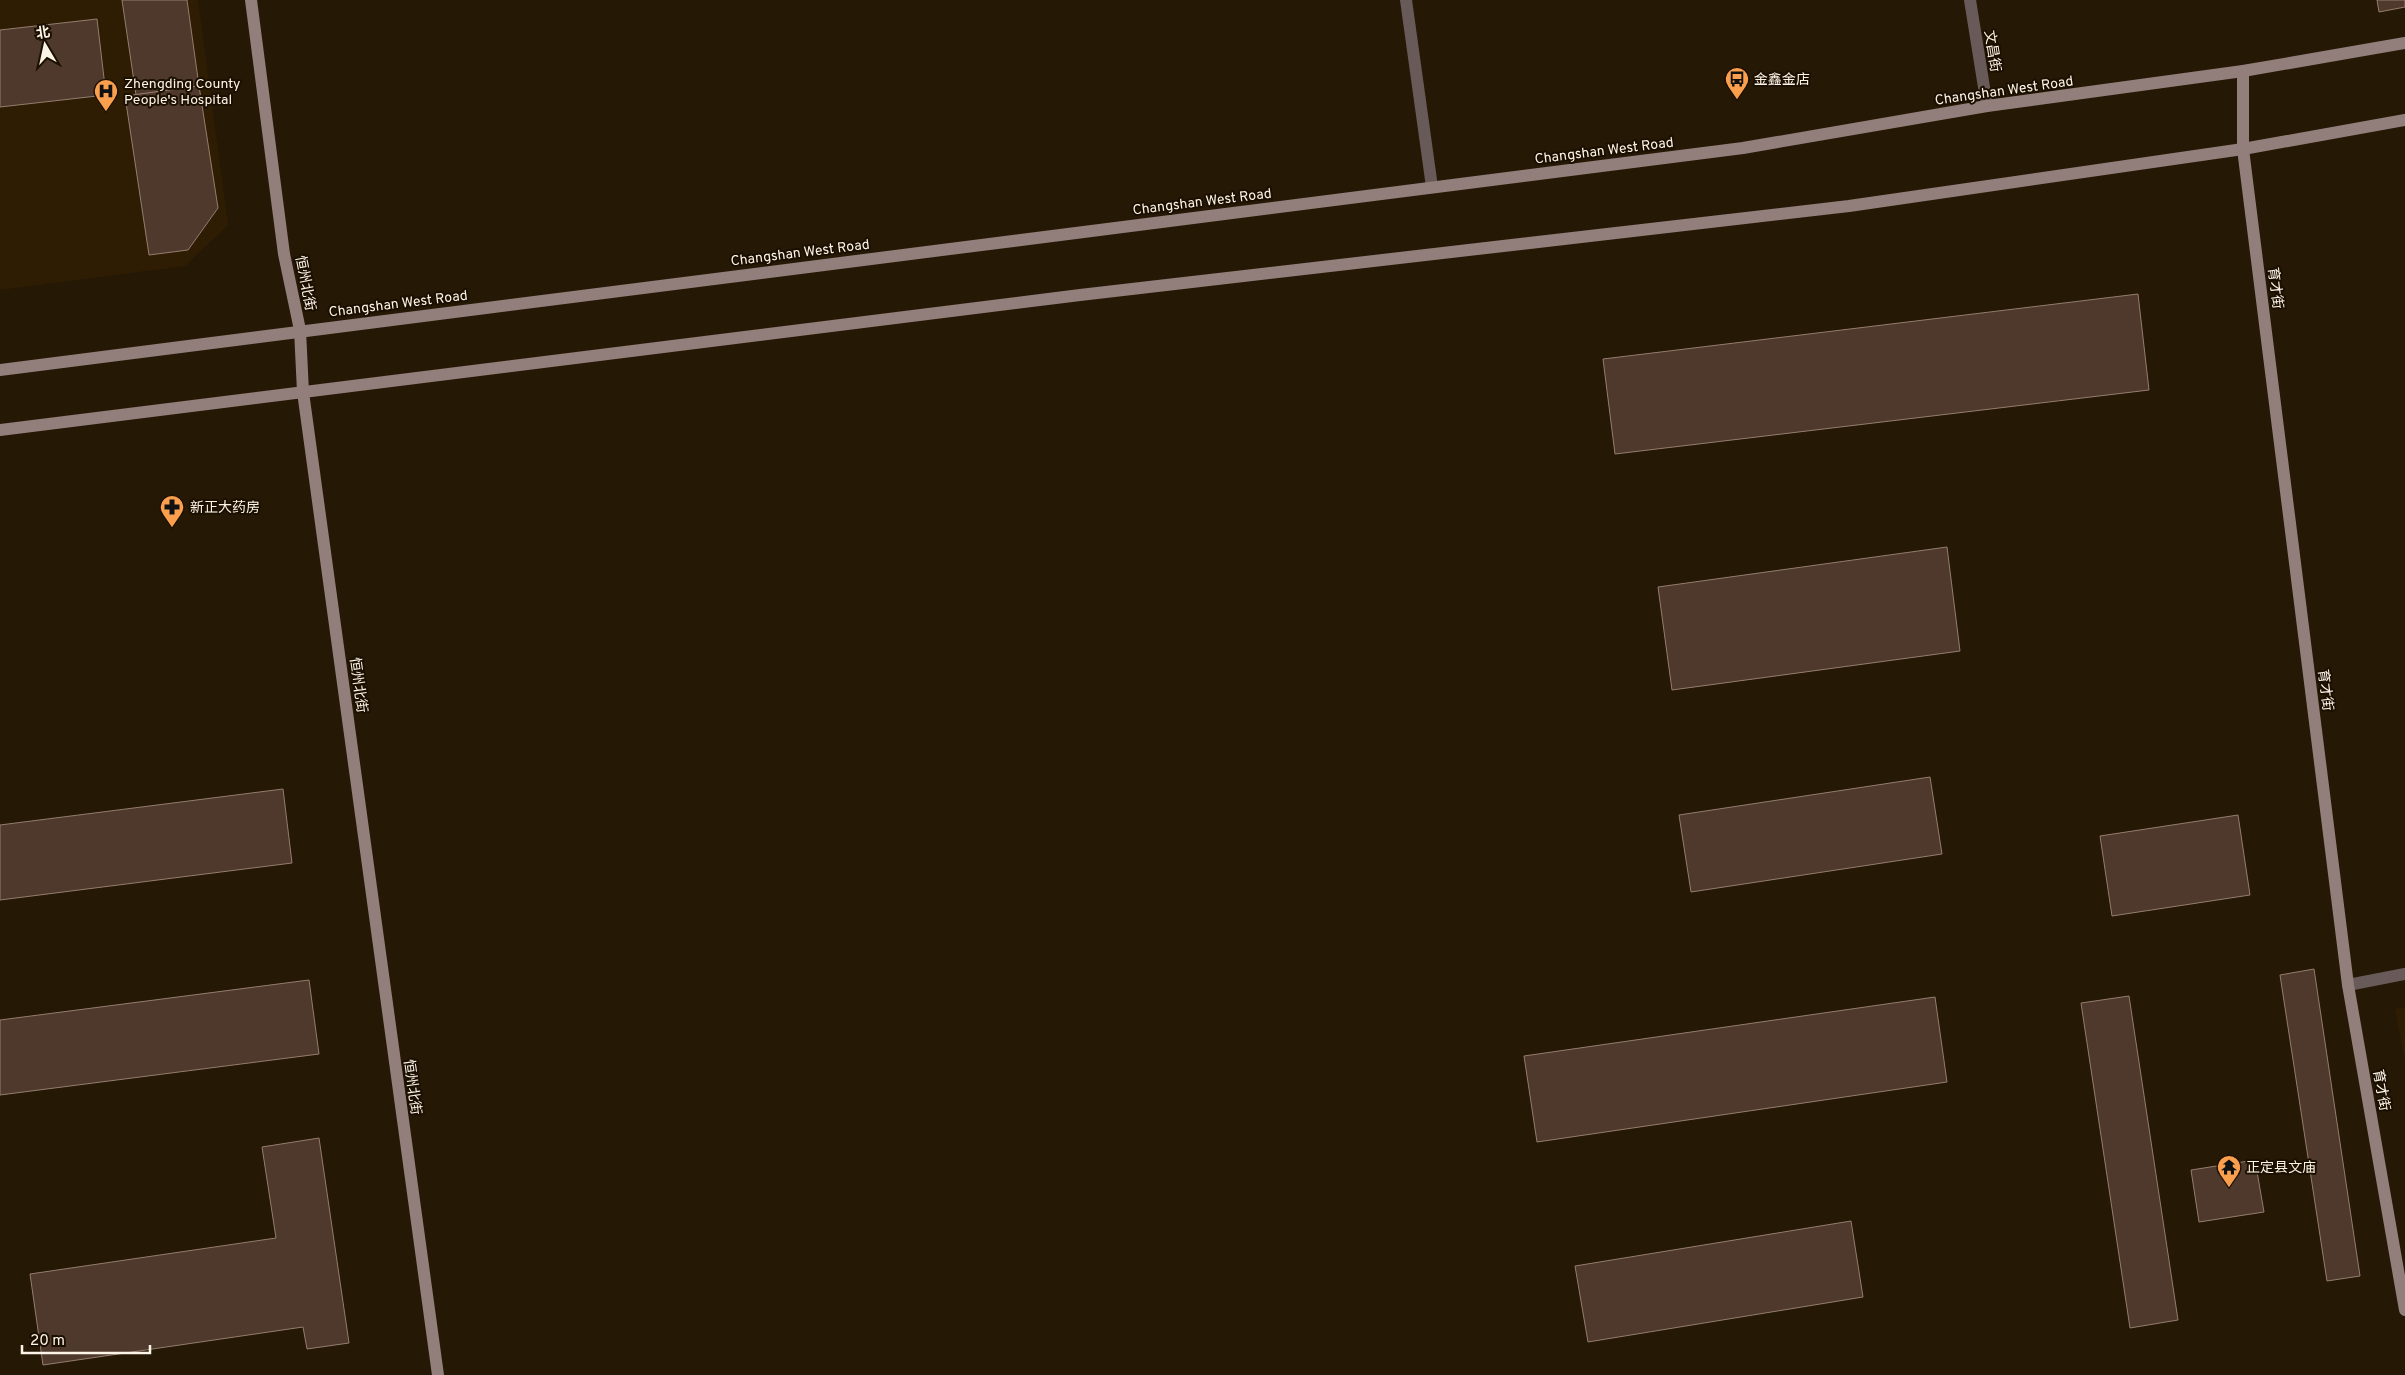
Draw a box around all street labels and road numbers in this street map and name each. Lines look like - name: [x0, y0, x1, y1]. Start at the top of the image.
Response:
- street label: 文昌街: [1980, 29, 2003, 73]
- street label: Changshan West Road: [1934, 73, 2075, 110]
- street label: Changshan West Road: [1534, 135, 1675, 168]
- street label: Changshan West Road: [1132, 186, 1273, 219]
- street label: Changshan West Road: [730, 237, 871, 270]
- street label: 恒州北街: [291, 254, 319, 312]
- street label: 育才街: [2264, 266, 2286, 310]
- street label: Changshan West Road: [328, 288, 469, 321]
- street label: 恒州北街: [345, 656, 371, 714]
- street label: 育才街: [2314, 668, 2336, 712]
- street label: 恒州北街: [399, 1058, 425, 1116]
- street label: 育才街: [2369, 1068, 2393, 1112]

